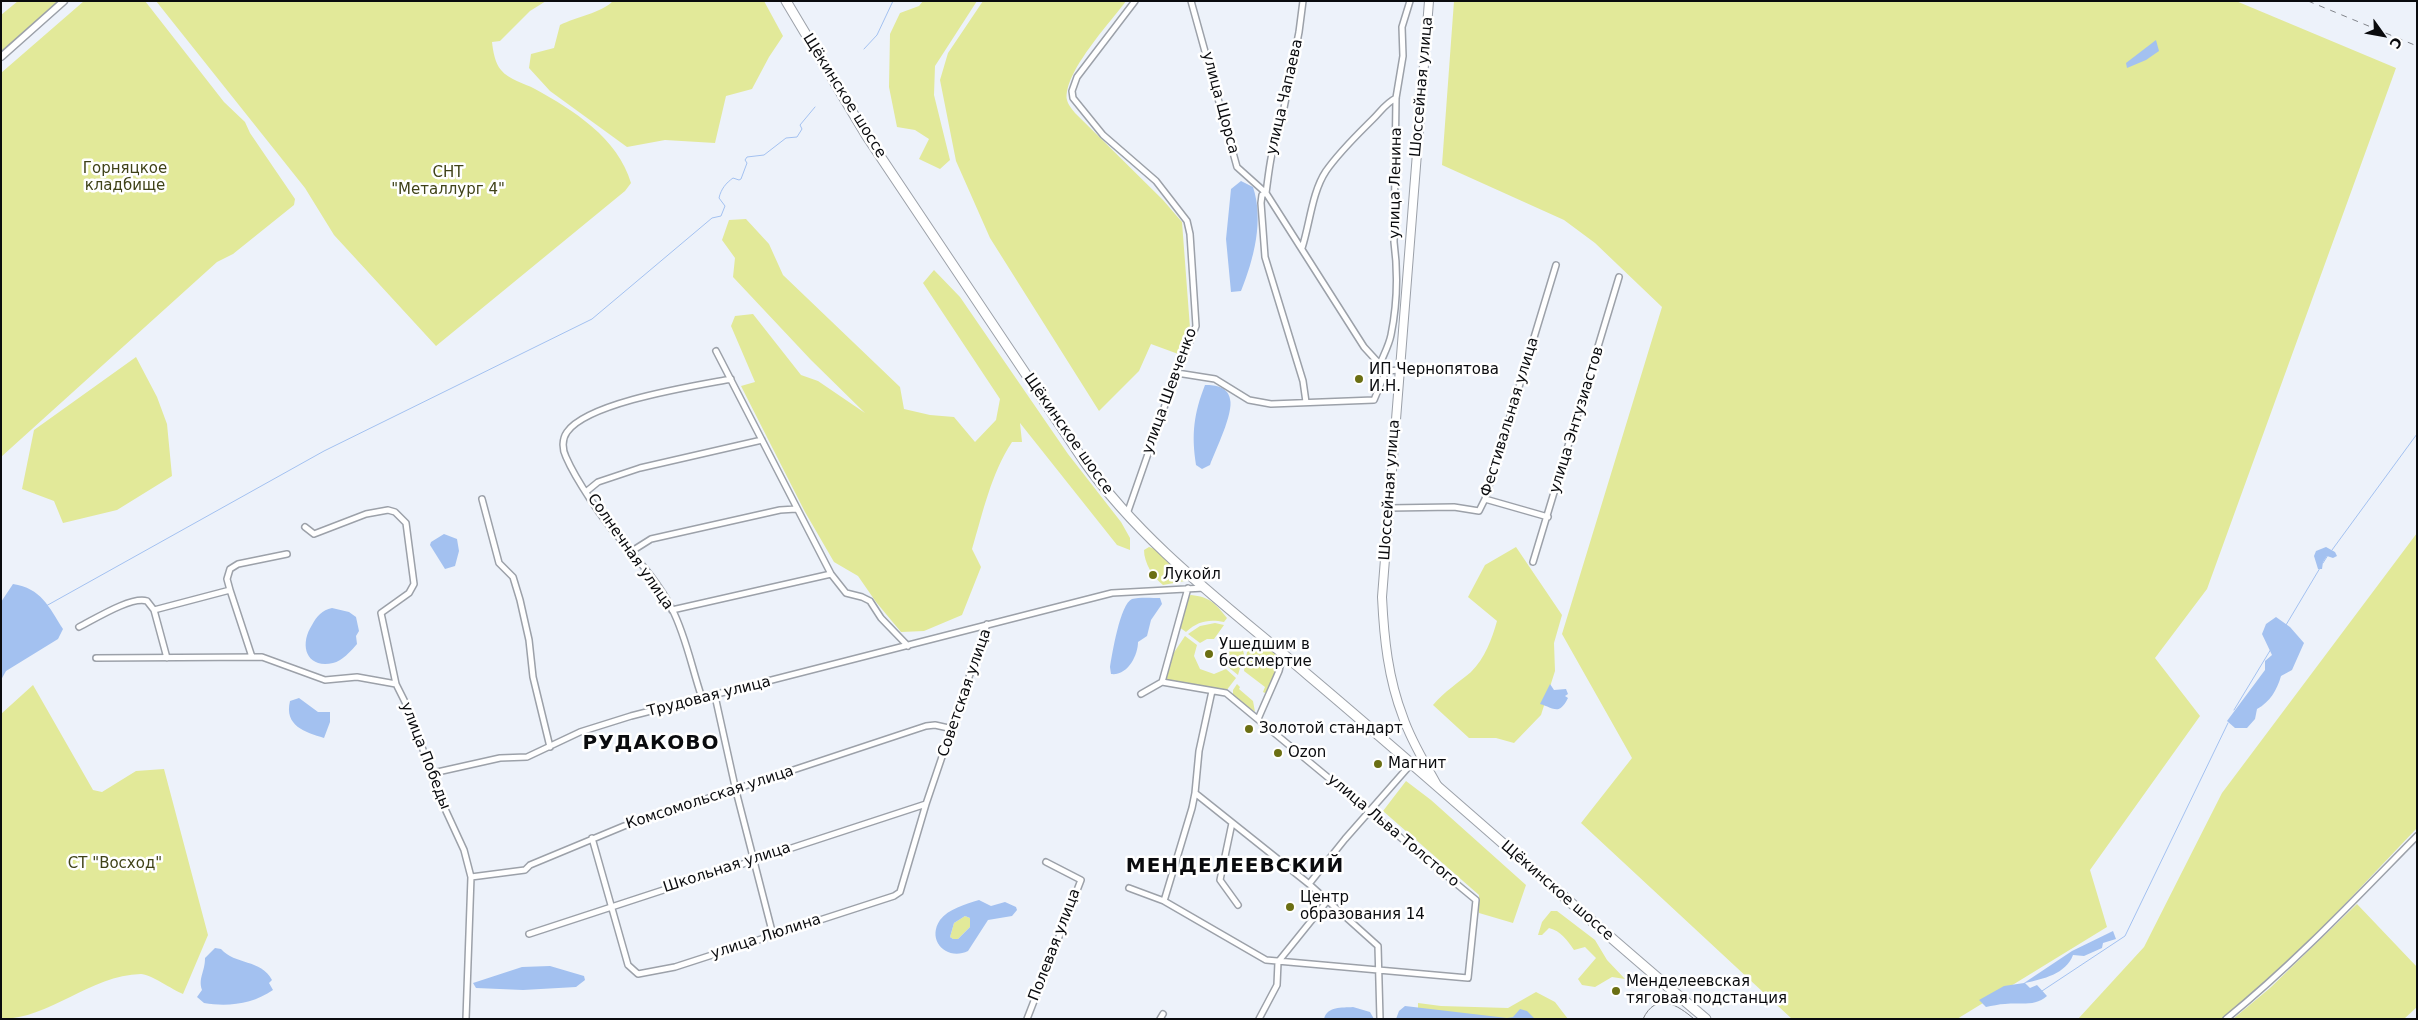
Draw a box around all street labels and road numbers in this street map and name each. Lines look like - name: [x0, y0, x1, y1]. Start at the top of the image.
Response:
- street label: Шоссейная улица: [1407, 16, 1437, 158]
- street label: Щёкинское шоссе: [798, 30, 890, 162]
- street label: улица Чапаева: [1263, 37, 1307, 157]
- street label: улица Щорса: [1198, 50, 1242, 156]
- street label: улица Ленина: [1386, 127, 1406, 239]
- street label: улица Шевченко: [1139, 326, 1201, 456]
- street label: Фестивальная улица: [1477, 335, 1543, 499]
- street label: улица Энтузиастов: [1546, 345, 1608, 495]
- street label: Щёкинское шоссе: [1020, 370, 1116, 498]
- street label: Шоссейная улица: [1376, 419, 1404, 561]
- street label: Солнечная улица: [583, 491, 677, 613]
- street label: Советская улица: [935, 627, 995, 759]
- street label: Трудовая улица: [645, 673, 773, 721]
- street label: улица Победы: [396, 700, 454, 812]
- street label: Комсомольская улица: [624, 762, 796, 834]
- street label: улица Льва Толстого: [1323, 771, 1463, 891]
- street label: Щёкинское шоссе: [1497, 837, 1617, 945]
- street label: Школьная улица: [661, 839, 793, 897]
- street label: Полевая улица: [1025, 886, 1085, 1004]
- street label: улица Люлина: [709, 911, 823, 963]

